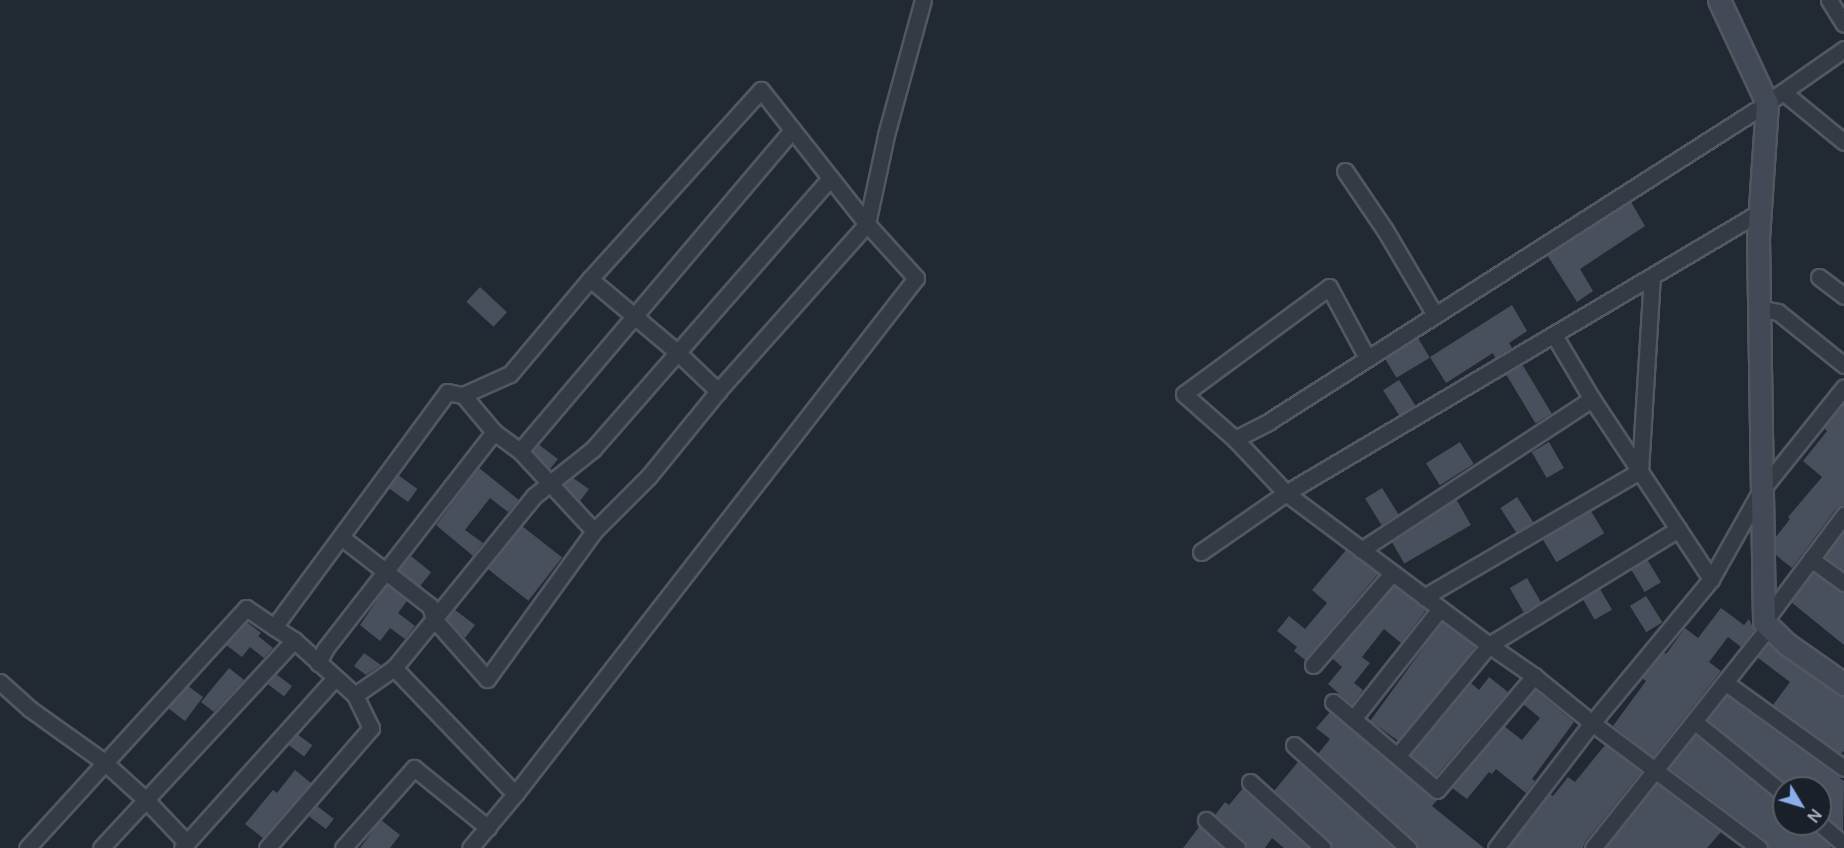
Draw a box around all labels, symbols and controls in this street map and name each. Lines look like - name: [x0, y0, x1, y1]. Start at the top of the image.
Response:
- north arrow: [1772, 776, 1832, 836]
- text: N: [1802, 805, 1827, 827]

